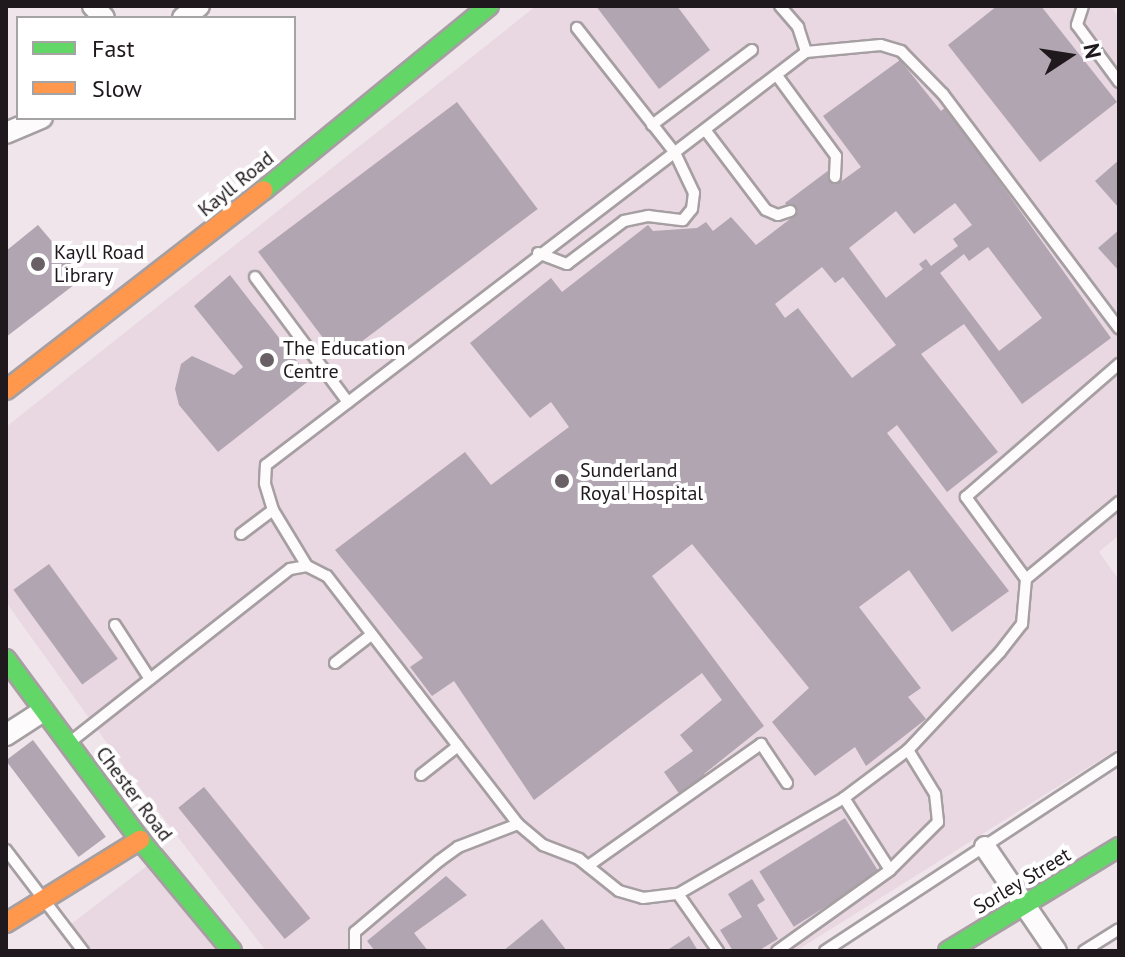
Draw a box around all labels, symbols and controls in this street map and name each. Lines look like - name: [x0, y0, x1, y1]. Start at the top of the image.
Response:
- legend: [16, 16, 296, 120]
- north arrow: [1029, 16, 1109, 96]
- text: Fast: [92, 33, 135, 64]
- text: N: [1077, 41, 1108, 61]
- text: Slow: [92, 73, 142, 104]
- street label: Kayll Road: [193, 146, 279, 222]
- place label: Kayll Road Library: [54, 240, 144, 287]
- marker: Kayll Road Library: [29, 255, 47, 273]
- place label: The Education Centre: [283, 336, 406, 383]
- marker: The Education Centre: [258, 351, 276, 369]
- place label: Sunderland Royal Hospital: [580, 458, 703, 505]
- marker: Sunderland Royal Hospital: [551, 470, 573, 492]
- street label: Chester Road: [91, 742, 177, 846]
- street label: Sorley Street: [969, 843, 1075, 919]

